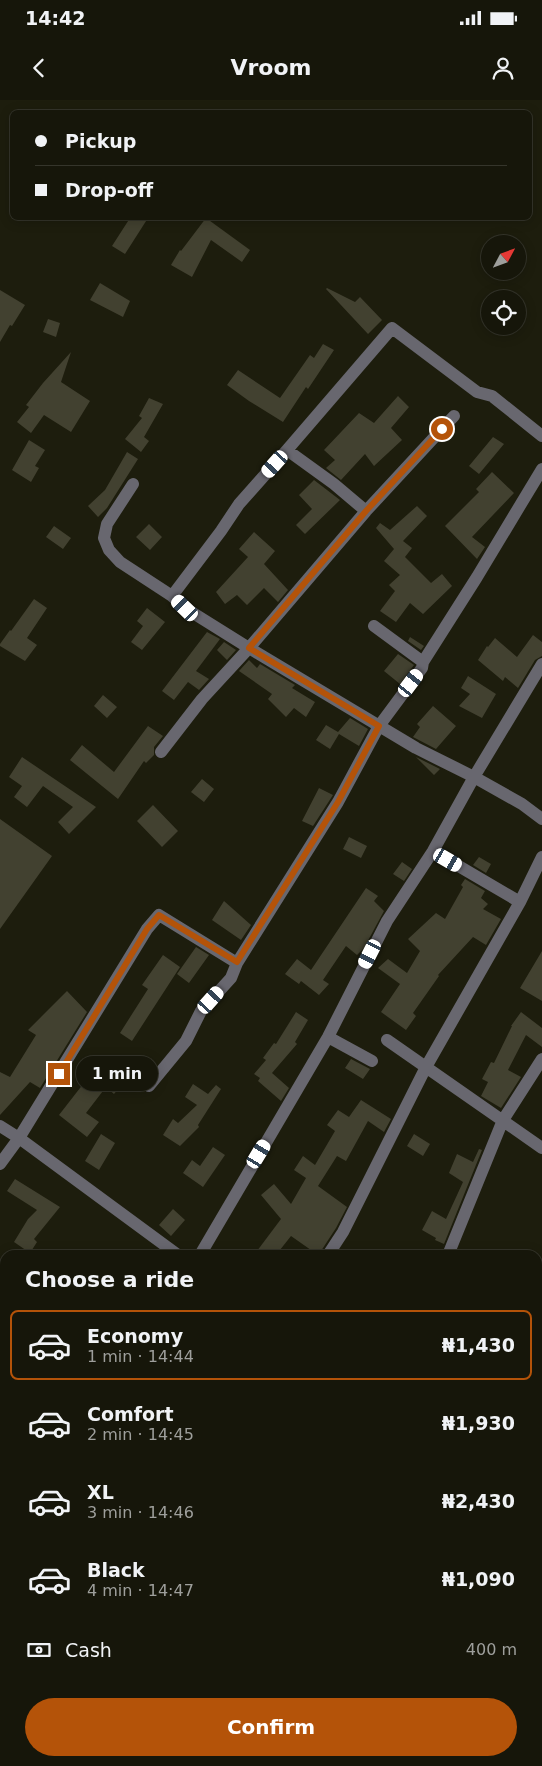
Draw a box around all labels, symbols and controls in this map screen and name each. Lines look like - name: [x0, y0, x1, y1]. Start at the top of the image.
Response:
- text: 14:42: [25, 7, 85, 29]
- icon: back: [25, 54, 53, 82]
- icon: person: [489, 54, 517, 82]
- text: Vroom: [230, 55, 312, 80]
- text: Pickup: [65, 130, 136, 152]
- text: Drop-off: [65, 179, 153, 201]
- north arrow: [481, 235, 526, 280]
- map controls: [481, 235, 526, 335]
- button: locate: [481, 290, 526, 335]
- route start: [431, 418, 453, 440]
- car: [259, 448, 290, 480]
- car: [168, 592, 201, 624]
- car: [395, 667, 426, 699]
- car: [431, 846, 464, 874]
- car: [356, 937, 383, 971]
- car: [195, 984, 226, 1016]
- callout: 1 min: [76, 1056, 159, 1092]
- route end: [48, 1063, 70, 1085]
- text: 1 min: [92, 1064, 142, 1083]
- car: [244, 1137, 273, 1171]
- text: Choose a ride: [25, 1267, 194, 1292]
- icon: car: [27, 1323, 72, 1368]
- text: Economy: [87, 1325, 183, 1347]
- text: ₦1,430: [442, 1334, 515, 1356]
- text: 1 min · 14:44: [87, 1347, 194, 1366]
- icon: car: [27, 1401, 72, 1446]
- text: Comfort: [87, 1403, 174, 1425]
- text: ₦1,930: [442, 1412, 515, 1434]
- text: 2 min · 14:45: [87, 1425, 194, 1444]
- icon: car: [27, 1479, 72, 1524]
- text: XL: [87, 1481, 114, 1503]
- text: ₦2,430: [442, 1490, 515, 1512]
- text: 3 min · 14:46: [87, 1503, 194, 1522]
- icon: car: [27, 1557, 72, 1602]
- text: Black: [87, 1559, 145, 1581]
- text: ₦1,090: [442, 1568, 515, 1590]
- text: 4 min · 14:47: [87, 1581, 194, 1600]
- icon: cash: [25, 1636, 53, 1664]
- text: Cash: [65, 1639, 112, 1661]
- text: 400 m: [466, 1640, 517, 1659]
- button: Confirm: [25, 1698, 517, 1756]

